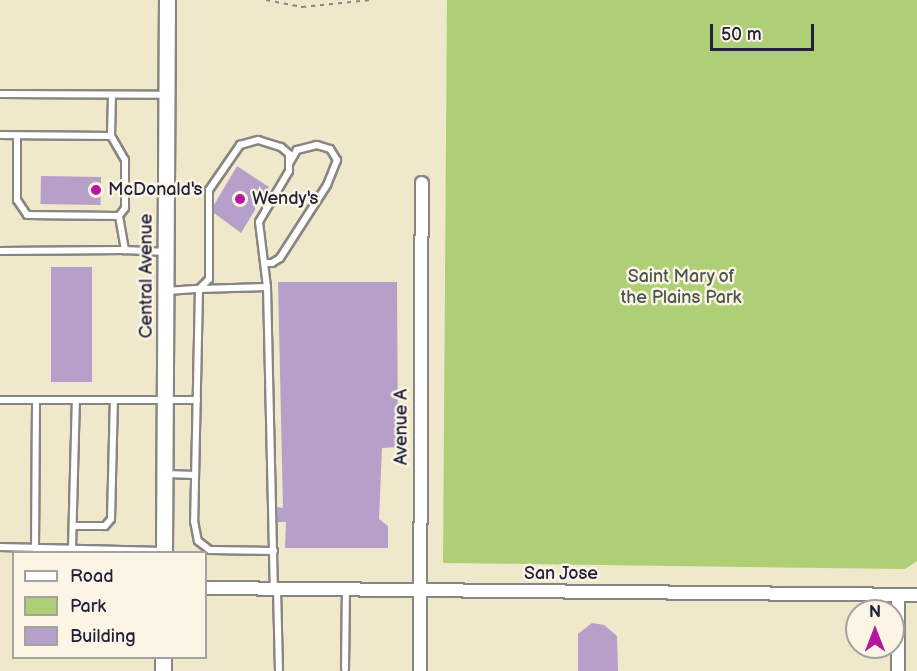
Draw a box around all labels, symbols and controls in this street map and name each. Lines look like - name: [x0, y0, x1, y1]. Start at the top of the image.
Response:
- scale bar: [713, 12, 816, 50]
- text: 50 m: [721, 24, 762, 45]
- place label: McDonald's: [108, 179, 202, 201]
- marker: McDonald's: [89, 183, 103, 197]
- place label: Wendy's: [252, 188, 318, 210]
- marker: Wendy's: [233, 192, 247, 206]
- street label: Central Avenue: [136, 214, 158, 338]
- park label: Saint Mary of the Plains Park: [621, 267, 741, 310]
- street label: Avenue A: [391, 389, 413, 465]
- legend: [12, 551, 207, 659]
- street label: San Jose: [524, 563, 598, 585]
- text: Road: [70, 566, 114, 587]
- text: Park: [70, 596, 106, 617]
- north arrow: [845, 599, 905, 659]
- text: N: [869, 603, 881, 622]
- text: Building: [70, 626, 136, 647]

